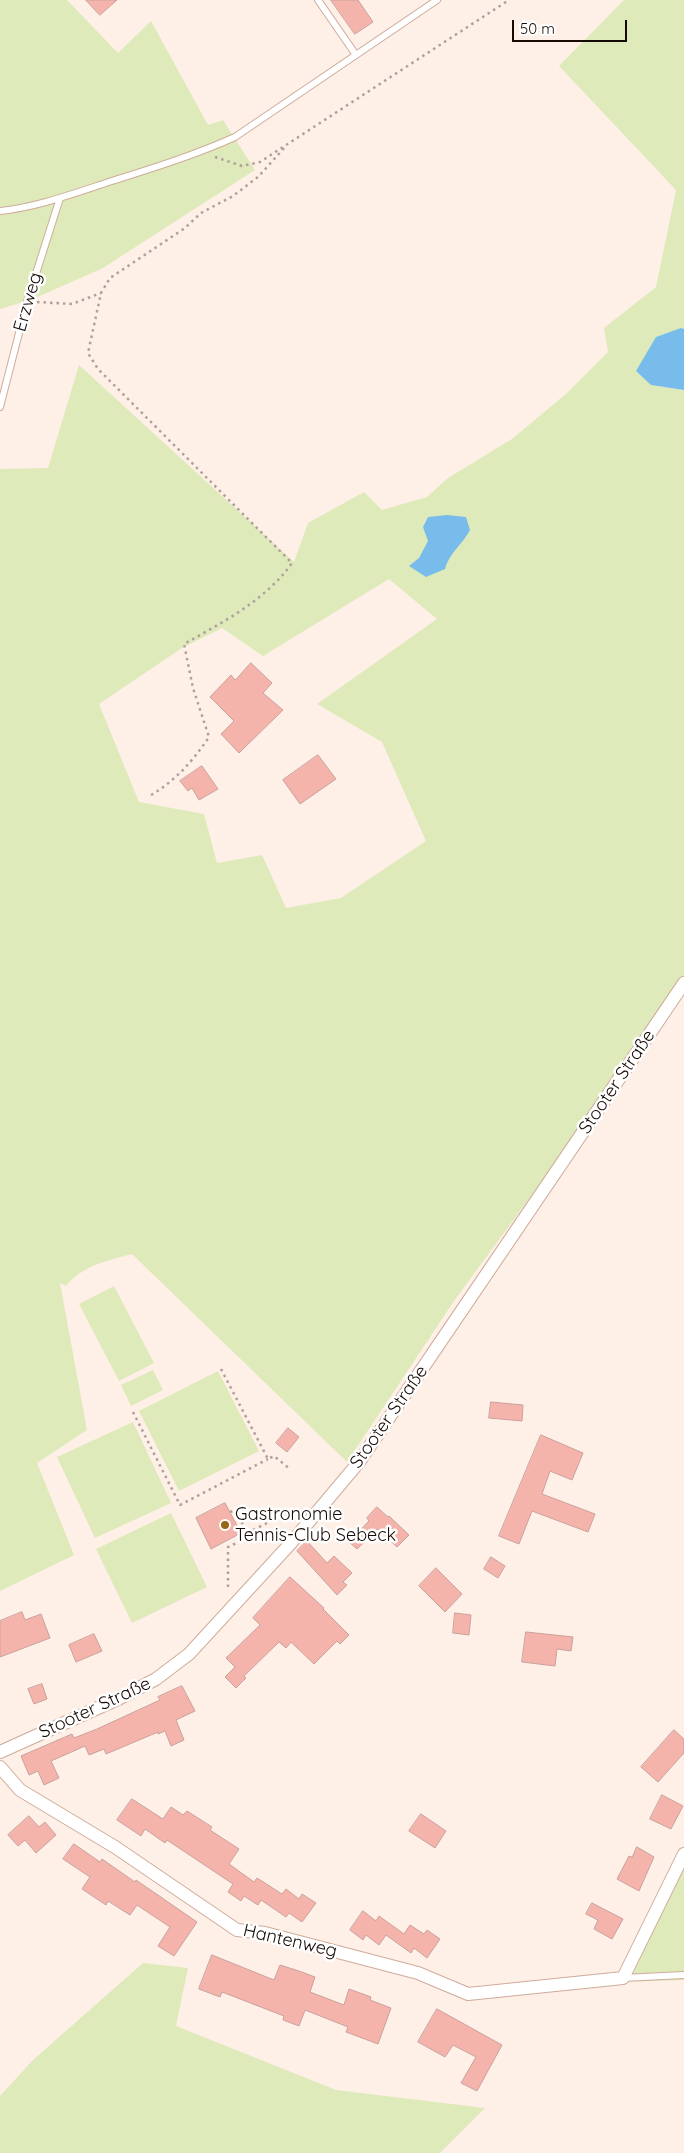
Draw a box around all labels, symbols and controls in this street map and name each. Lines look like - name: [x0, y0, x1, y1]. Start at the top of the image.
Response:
- scale bar: [514, 10, 629, 42]
- text: 50 m: [520, 19, 555, 38]
- street label: Erzweg: [9, 270, 47, 334]
- street label: Stooter Straße: [574, 1026, 660, 1138]
- street label: Stooter Straße: [346, 1361, 432, 1473]
- place label: Gastronomie Tennis-Club Sebeck: [235, 1504, 396, 1546]
- marker: Gastronomie Tennis-Club Sebeck: [219, 1519, 231, 1531]
- street label: Stooter Straße: [36, 1673, 154, 1743]
- street label: Hantenweg: [241, 1920, 339, 1962]

